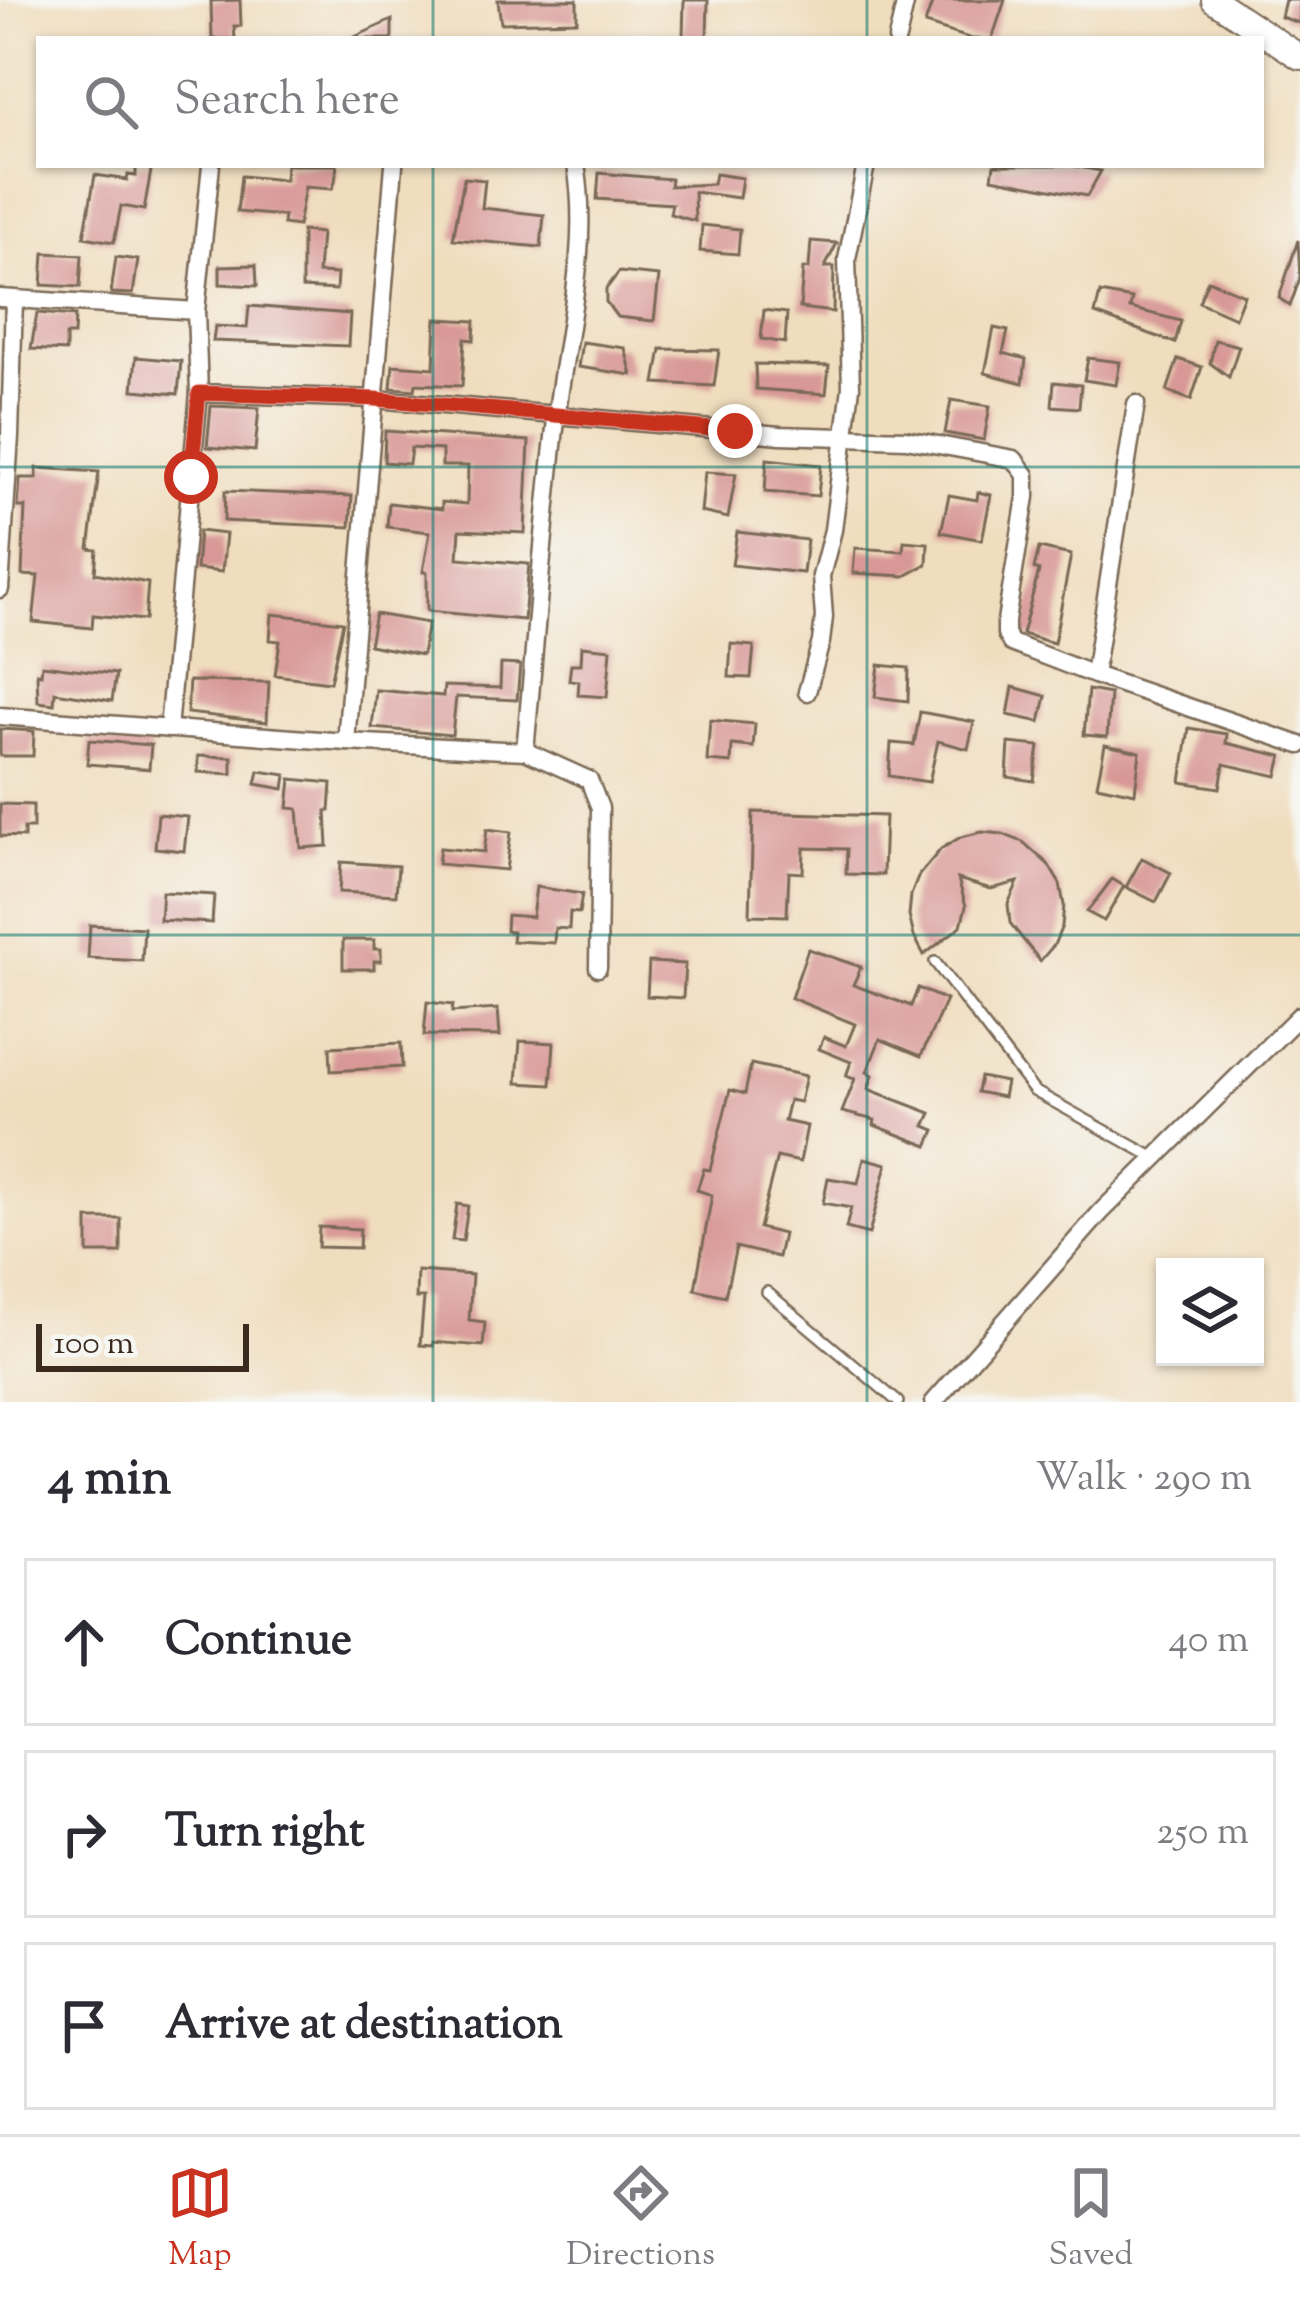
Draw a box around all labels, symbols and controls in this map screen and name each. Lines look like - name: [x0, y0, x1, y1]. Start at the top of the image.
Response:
- search box: [36, 36, 1264, 168]
- icon: search: [78, 69, 144, 135]
- text: Search here: [174, 70, 400, 135]
- route end: [708, 404, 762, 458]
- route start: [164, 450, 218, 504]
- map controls: [1156, 1258, 1264, 1366]
- button: layers: [1156, 1258, 1264, 1366]
- scale bar: [36, 1318, 249, 1371]
- text: 100 m: [54, 1321, 134, 1369]
- text: 4 min: [48, 1444, 171, 1517]
- text: Walk · 290 m: [1036, 1452, 1252, 1508]
- icon: ahead: [51, 1609, 117, 1675]
- text: Continue: [165, 1610, 352, 1675]
- text: 40 m: [1169, 1614, 1249, 1670]
- icon: right: [51, 1801, 117, 1867]
- text: Turn right: [165, 1802, 364, 1867]
- text: 250 m: [1156, 1806, 1249, 1862]
- icon: arrive: [51, 1993, 117, 2059]
- text: Arrive at destination: [165, 1994, 563, 2059]
- tab: Map: [167, 2160, 233, 2280]
- tab: Directions: [566, 2160, 715, 2280]
- tab: Saved: [1049, 2160, 1133, 2280]

